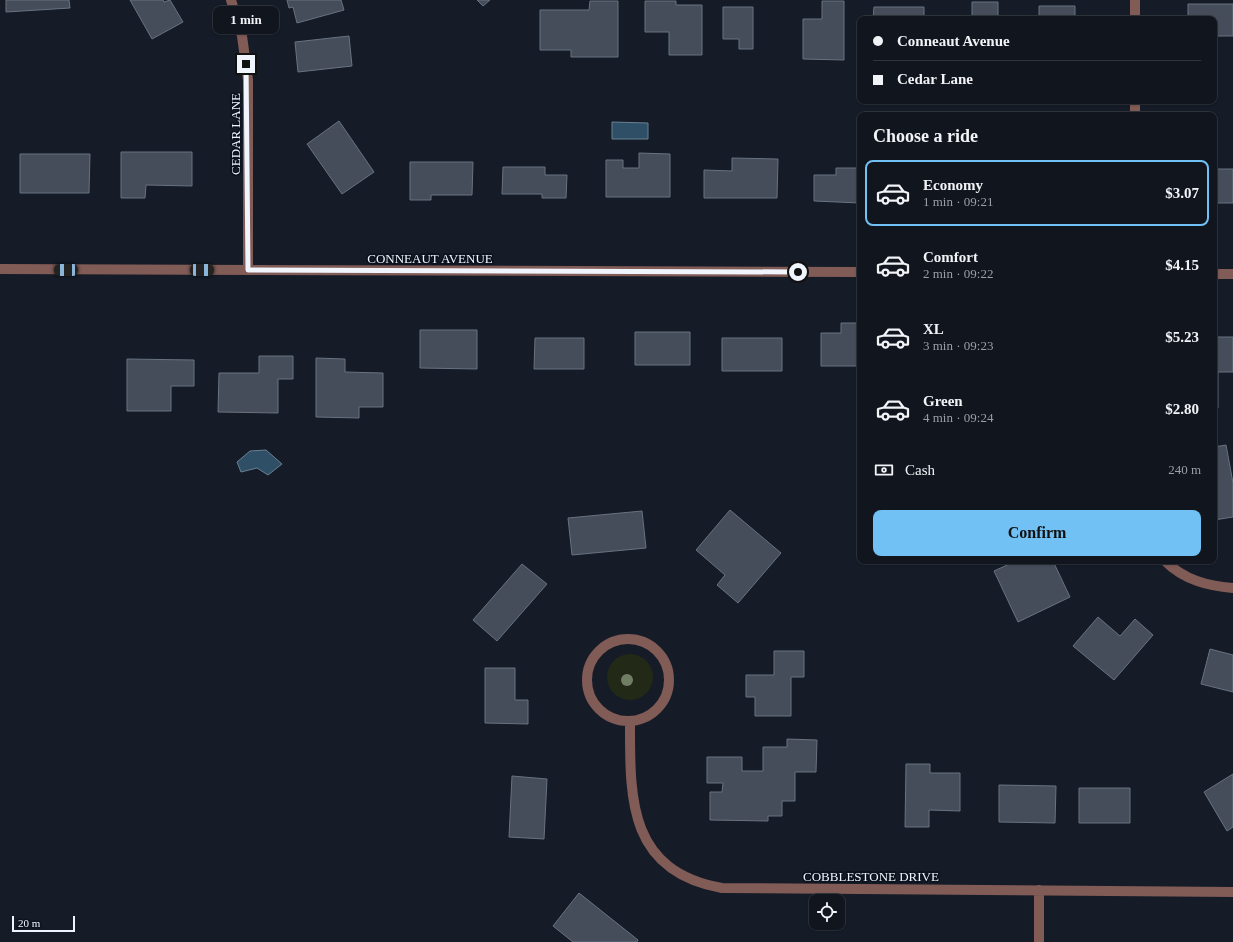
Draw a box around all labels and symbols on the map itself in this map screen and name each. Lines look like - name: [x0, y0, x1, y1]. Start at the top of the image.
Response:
- callout: 1 min: [213, 6, 279, 34]
- route end: [237, 55, 255, 73]
- street label: CEDAR LANE: [228, 93, 243, 175]
- street label: CONNEAUT AVENUE: [367, 251, 493, 266]
- route start: [789, 263, 807, 281]
- car: [54, 264, 78, 276]
- car: [190, 264, 214, 276]
- street label: COBBLESTONE DRIVE: [803, 869, 939, 884]
- scale bar: [12, 914, 75, 933]

